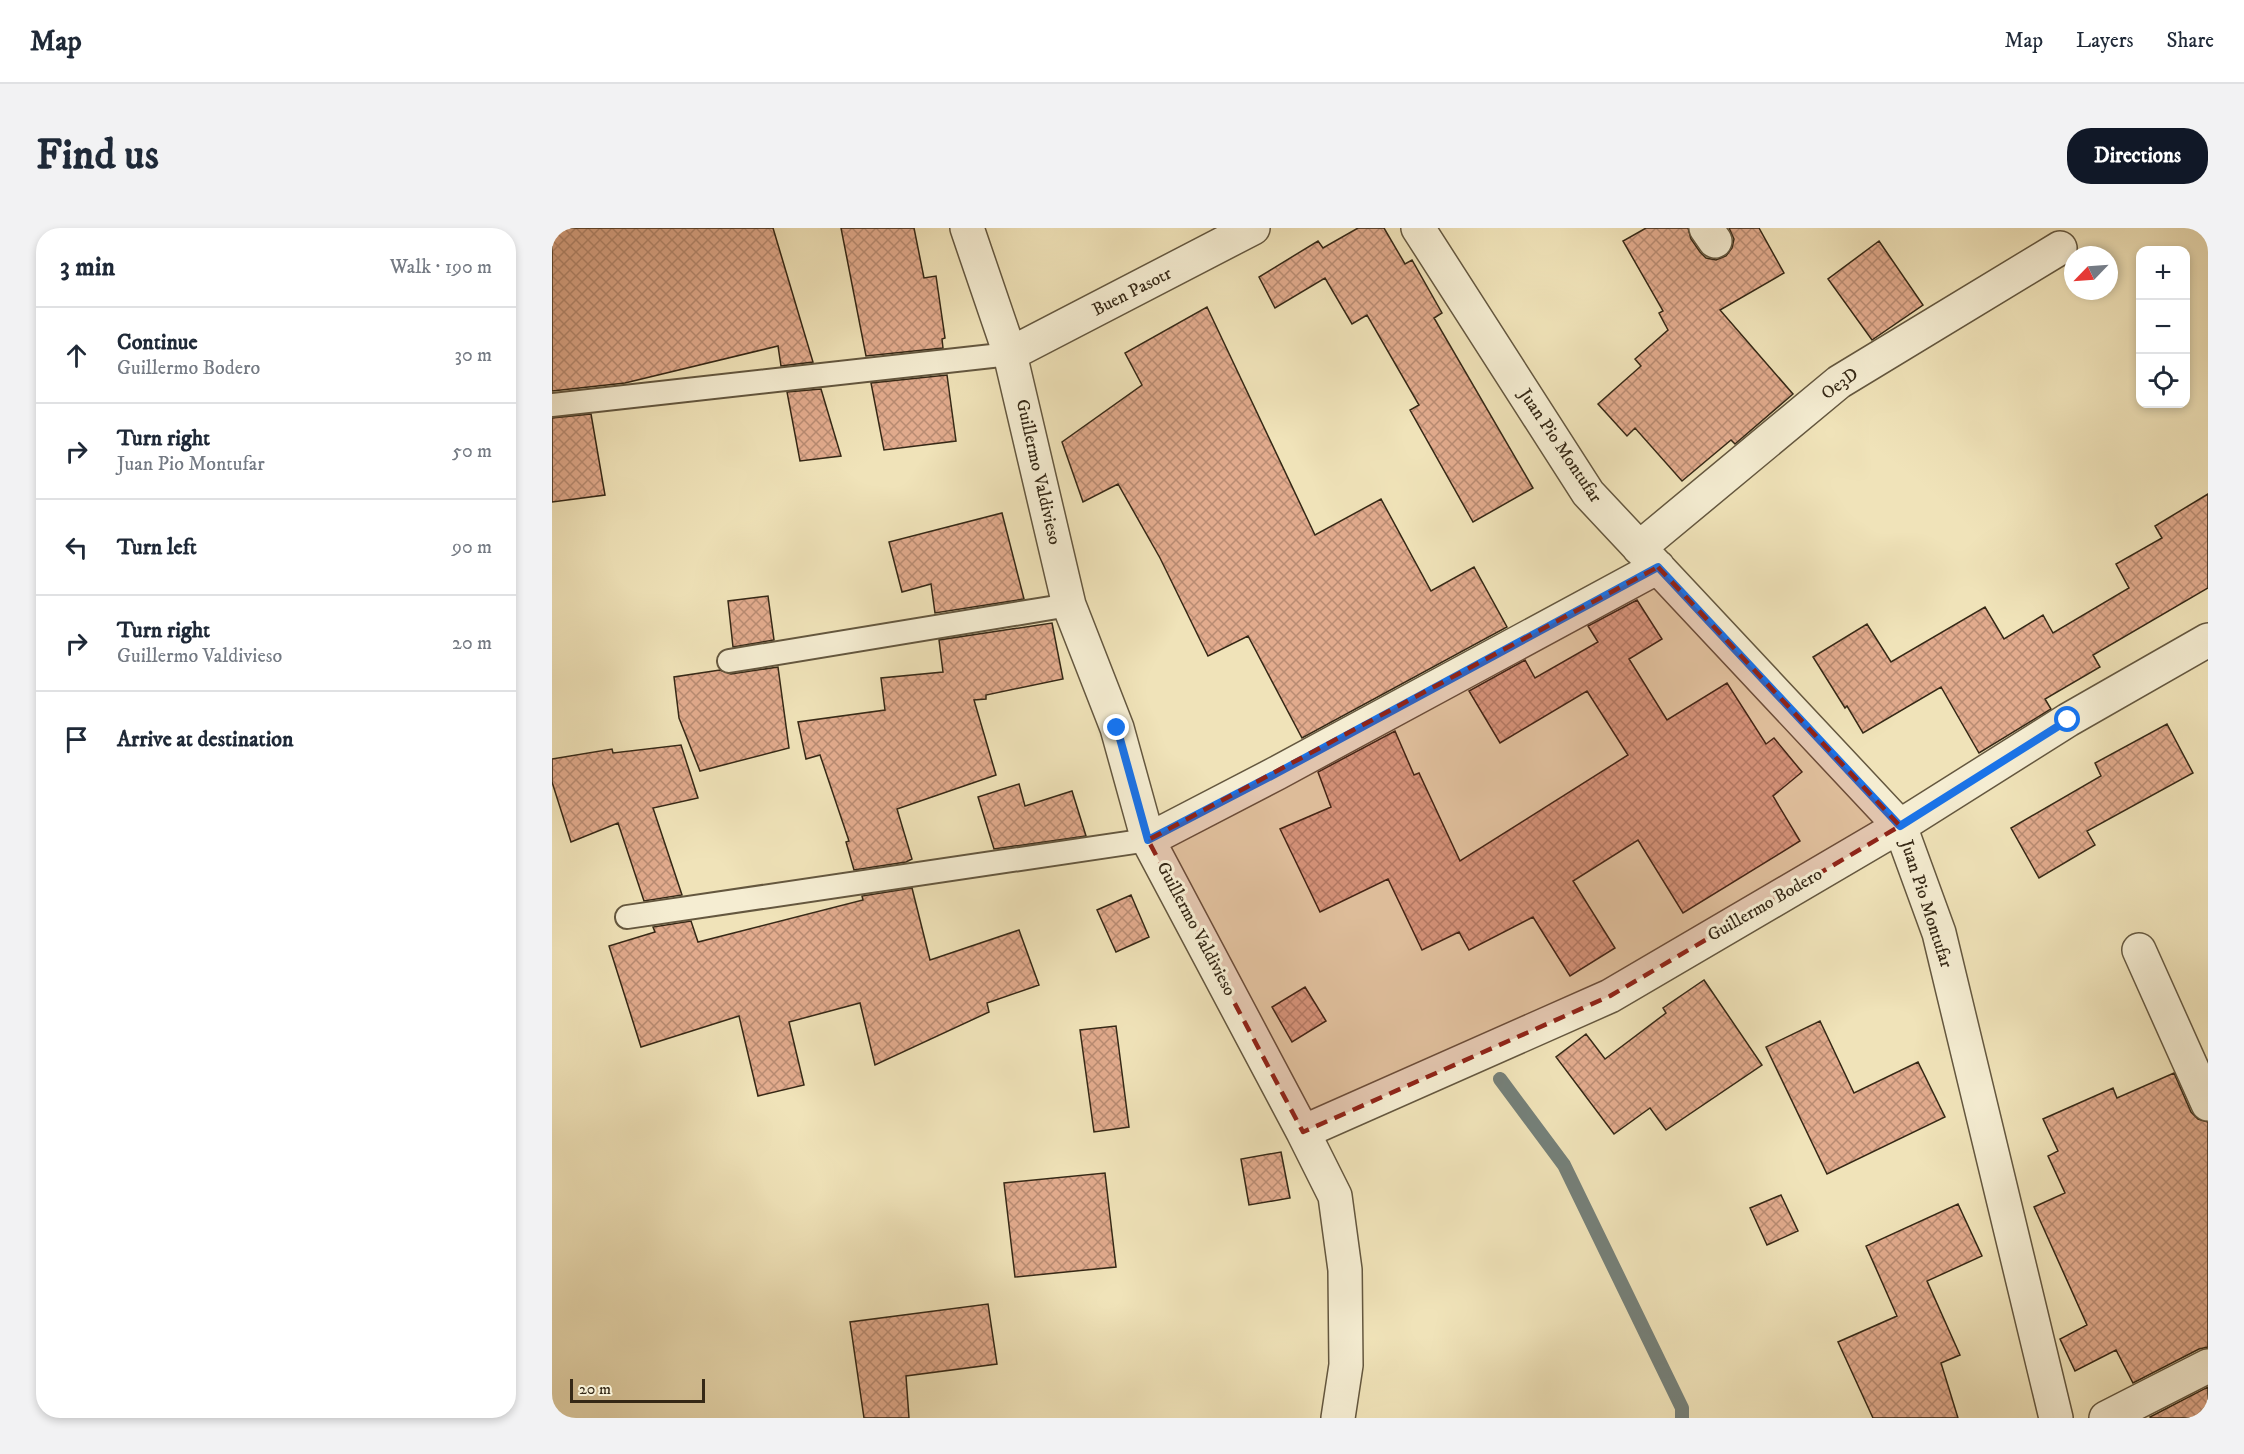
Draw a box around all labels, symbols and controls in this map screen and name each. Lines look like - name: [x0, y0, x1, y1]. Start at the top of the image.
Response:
- text: Map: [30, 24, 82, 59]
- text: Map: [2004, 28, 2043, 54]
- text: Layers: [2076, 28, 2134, 54]
- text: Share: [2167, 28, 2214, 54]
- button: Directions: [2067, 128, 2208, 184]
- text: Find us: [36, 130, 159, 182]
- north arrow: [2064, 246, 2118, 300]
- map controls: [2136, 246, 2190, 408]
- button: +: [2136, 246, 2190, 300]
- text: 3 min: [60, 251, 115, 284]
- text: Walk · 190 m: [390, 255, 492, 280]
- street label: Buen Pasotr: [1089, 263, 1176, 321]
- button: −: [2136, 300, 2190, 354]
- text: Continue: [117, 329, 198, 356]
- icon: ahead: [60, 339, 93, 372]
- text: 30 m: [454, 343, 492, 368]
- button: locate: [2136, 354, 2190, 408]
- text: Guillermo Bodero: [117, 356, 260, 381]
- street label: Oe3D: [1817, 363, 1863, 405]
- street label: Juan Pio Montufar: [1513, 383, 1606, 507]
- street label: Guillermo Valdivieso: [1011, 397, 1065, 547]
- text: Turn right: [117, 425, 210, 452]
- icon: right: [60, 435, 93, 468]
- text: 50 m: [452, 439, 492, 464]
- text: Juan Pio Montufar: [117, 452, 265, 477]
- icon: left: [60, 531, 93, 564]
- text: Turn left: [117, 534, 197, 561]
- text: 90 m: [452, 535, 492, 560]
- text: Turn right: [117, 617, 210, 644]
- icon: right: [60, 627, 93, 660]
- text: 20 m: [452, 631, 492, 656]
- text: Guillermo Valdivieso: [117, 644, 282, 669]
- route start: [2054, 706, 2080, 732]
- route end: [1103, 714, 1129, 740]
- icon: arrive: [60, 723, 93, 756]
- text: Arrive at destination: [117, 726, 294, 753]
- street label: Juan Pio Montufar: [1894, 835, 1957, 971]
- street label: Guillermo Valdivieso: [1151, 858, 1241, 1000]
- street label: Guillermo Bodero: [1704, 863, 1827, 947]
- scale bar: [570, 1376, 705, 1404]
- text: 20 m: [579, 1379, 611, 1399]

